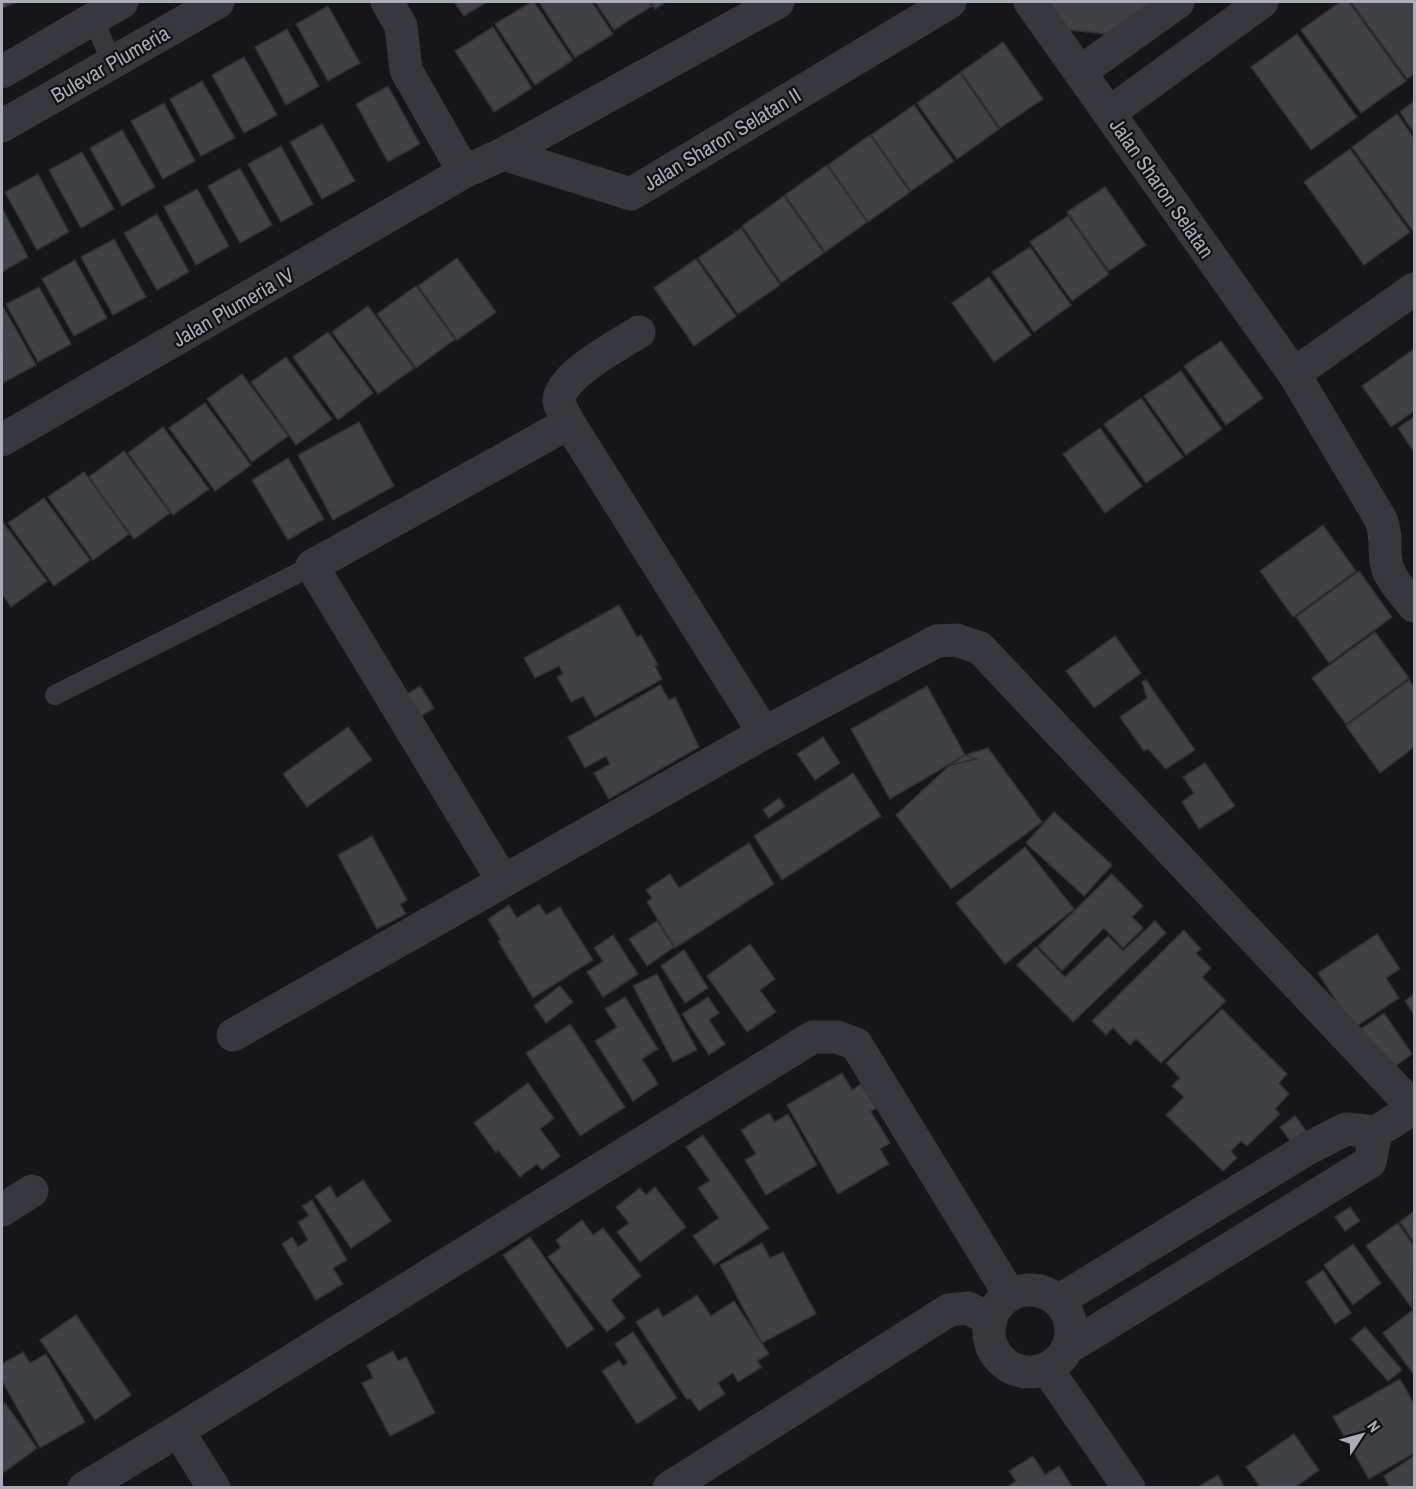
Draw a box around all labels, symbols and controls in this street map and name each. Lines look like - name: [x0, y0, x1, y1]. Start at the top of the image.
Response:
- street label: Bulevar Plumeria: [46, 18, 175, 110]
- street label: Jalan Sharon Selatan II: [638, 80, 806, 198]
- street label: Jalan Sharon Selatan: [1103, 112, 1221, 264]
- street label: Jalan Plumeria IV: [167, 260, 300, 354]
- north arrow: [1332, 1405, 1392, 1465]
- text: N: [1362, 1416, 1386, 1436]

